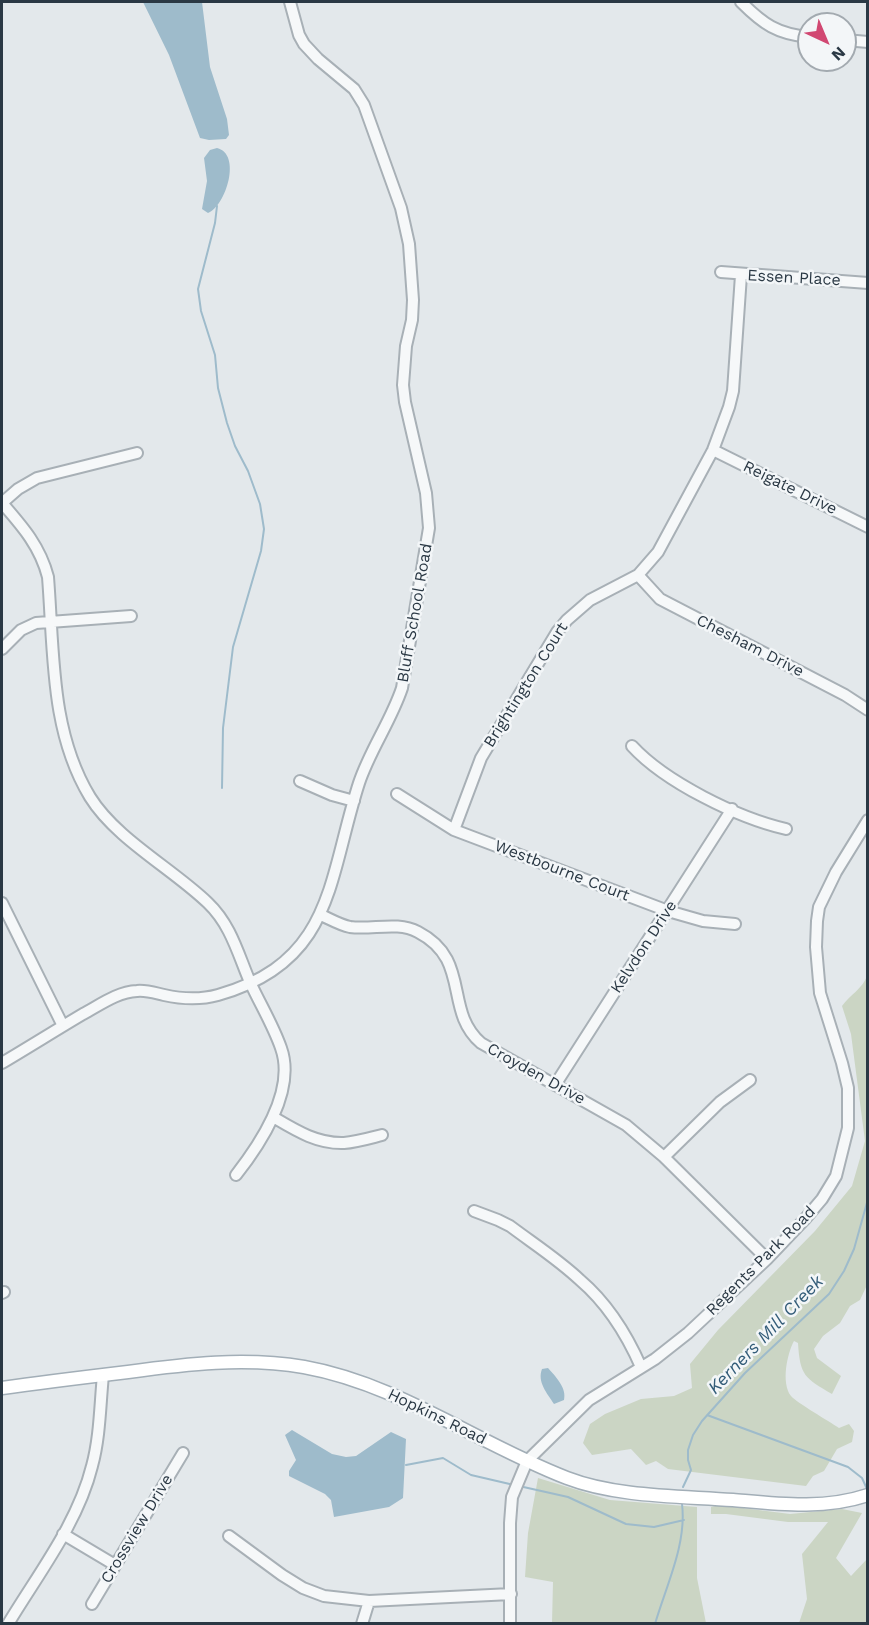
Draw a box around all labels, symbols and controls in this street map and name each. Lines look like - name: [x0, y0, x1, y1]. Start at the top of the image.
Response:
- north arrow: [797, 12, 857, 72]
- text: N: [828, 43, 849, 65]
- street label: Essen Place: [747, 266, 841, 290]
- street label: Reigate Drive: [740, 457, 840, 519]
- street label: Bluff School Road: [393, 542, 437, 684]
- street label: Chesham Drive: [693, 611, 807, 681]
- street label: Brightington Court: [480, 619, 572, 751]
- street label: Westbourne Court: [492, 836, 632, 906]
- street label: Kelvdon Drive: [607, 897, 681, 997]
- street label: Croyden Drive: [484, 1039, 588, 1109]
- street label: Regents Park Road: [702, 1202, 820, 1320]
- water label: Kerners Mill Creek: [704, 1271, 828, 1399]
- street label: Hopkins Road: [385, 1385, 489, 1449]
- street label: Crossview Drive: [97, 1471, 177, 1587]

